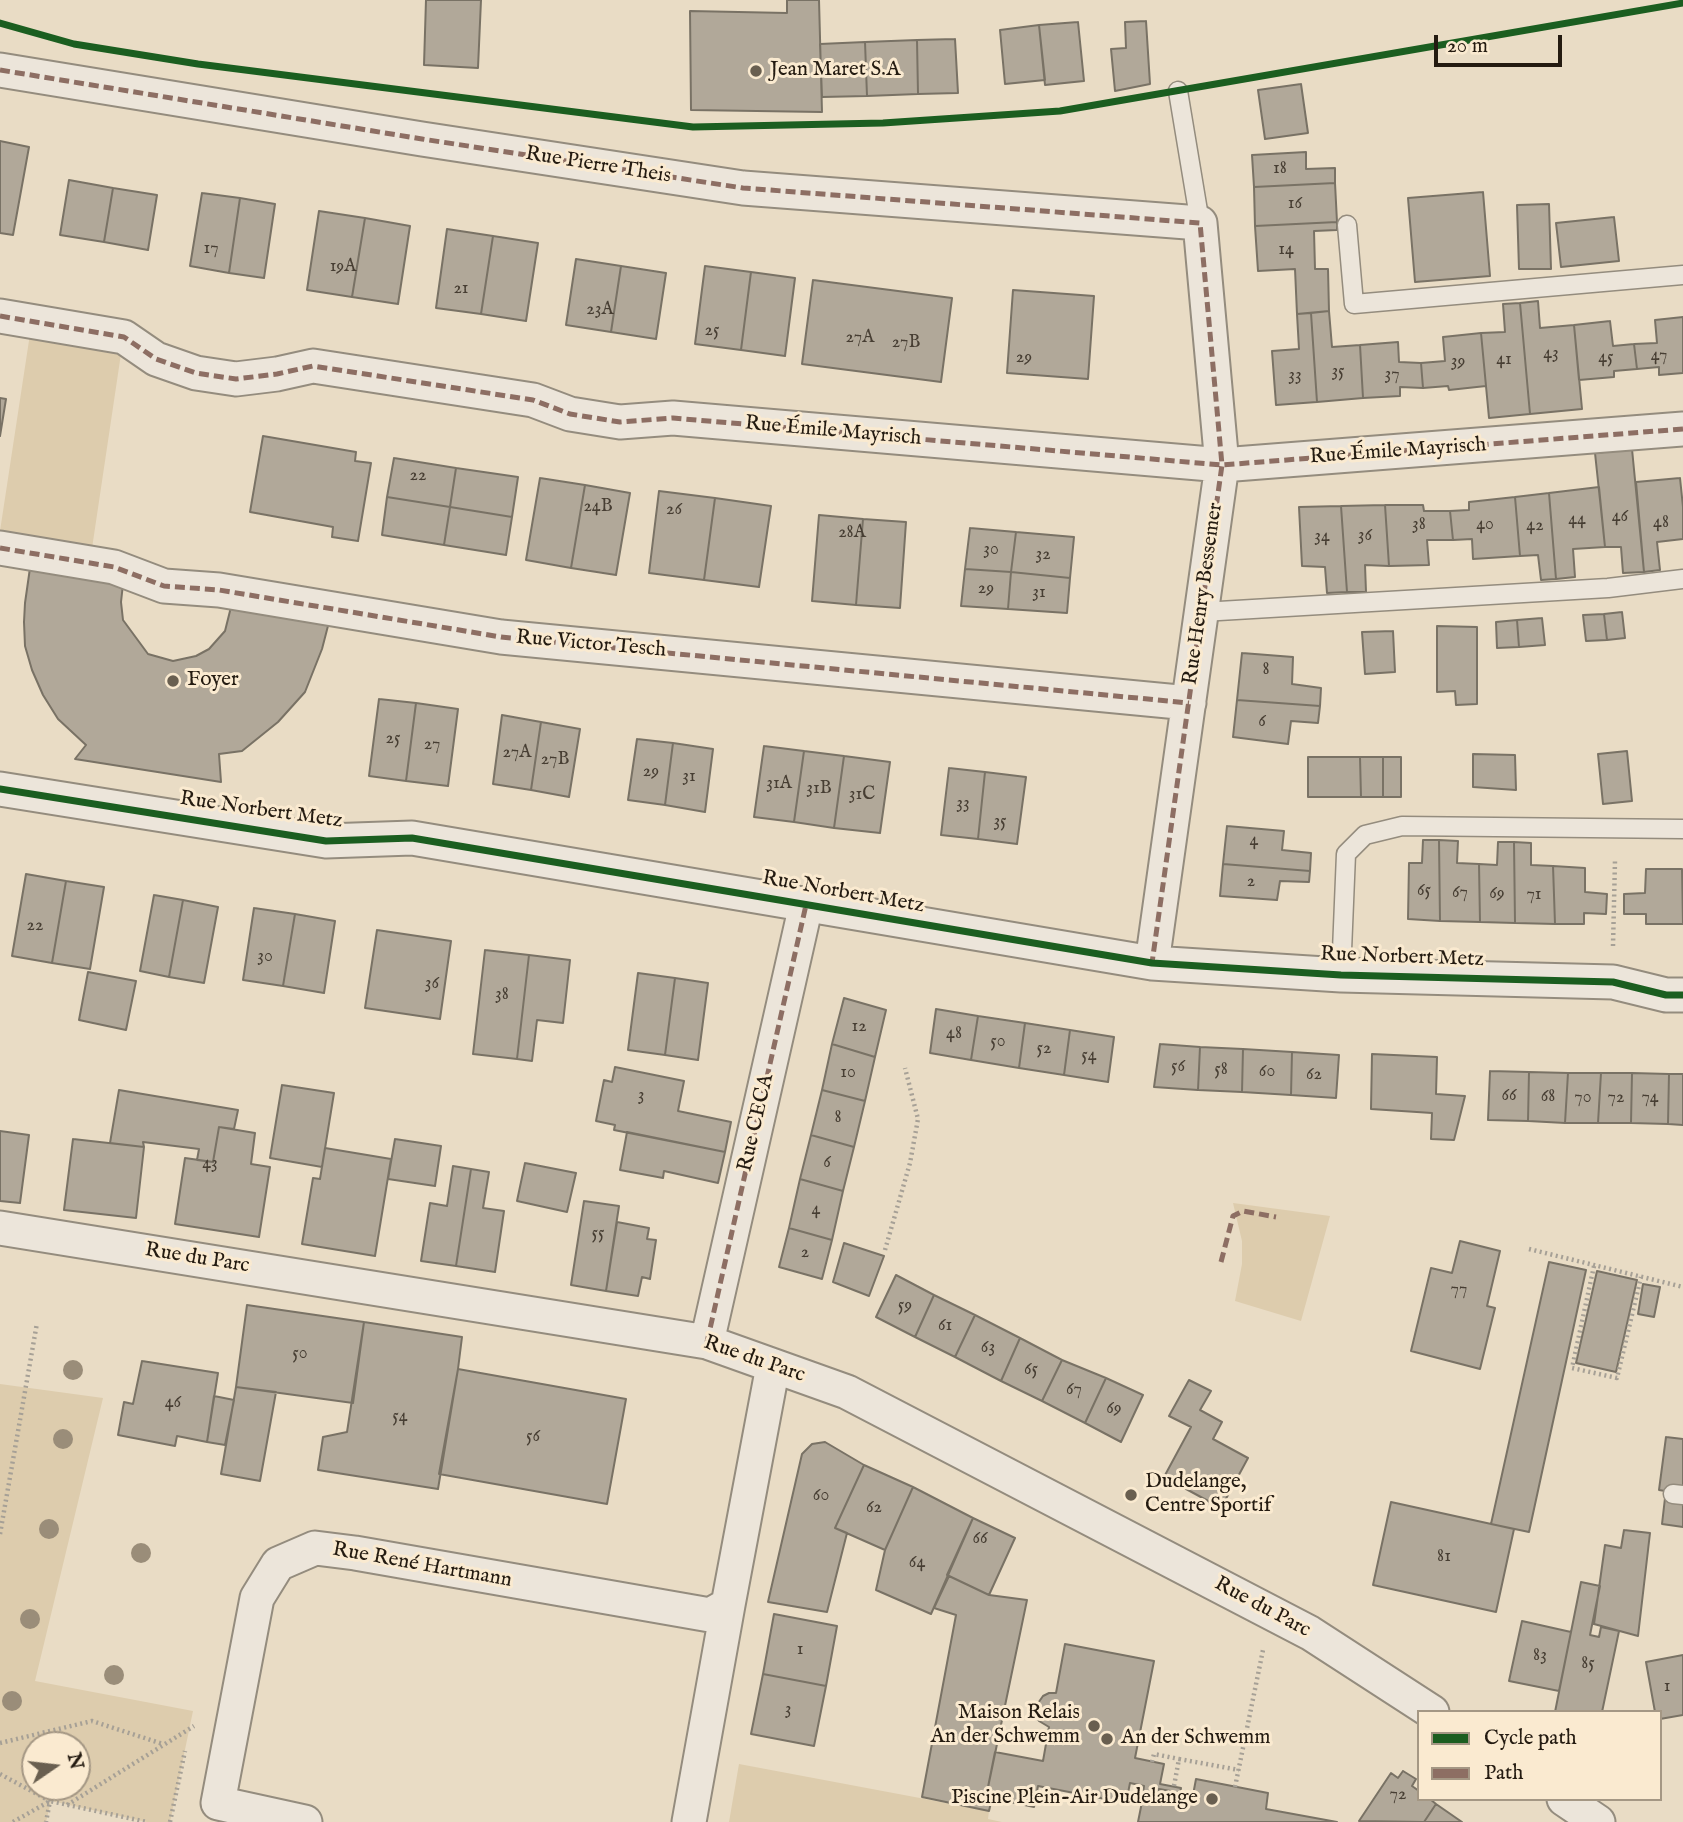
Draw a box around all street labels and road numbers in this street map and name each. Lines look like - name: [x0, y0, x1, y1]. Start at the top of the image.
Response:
- street label: Rue Pierre Theis: [523, 142, 673, 190]
- street label: Rue Émile Mayrisch: [744, 412, 922, 452]
- street label: Rue Émile Mayrisch: [1309, 433, 1487, 471]
- street label: Rue Henry Bessemer: [1179, 501, 1229, 687]
- street label: Rue Victor Tesch: [515, 626, 667, 664]
- street label: Rue Norbert Metz: [178, 787, 344, 835]
- street label: Rue Norbert Metz: [760, 866, 926, 920]
- street label: Rue Norbert Metz: [1320, 943, 1484, 973]
- street label: Rue CECA: [734, 1072, 780, 1174]
- street label: Rue du Parc: [143, 1238, 251, 1280]
- street label: Rue du Parc: [700, 1331, 808, 1389]
- street label: Rue René Hartmann: [330, 1538, 514, 1594]
- street label: Rue du Parc: [1210, 1572, 1314, 1644]

